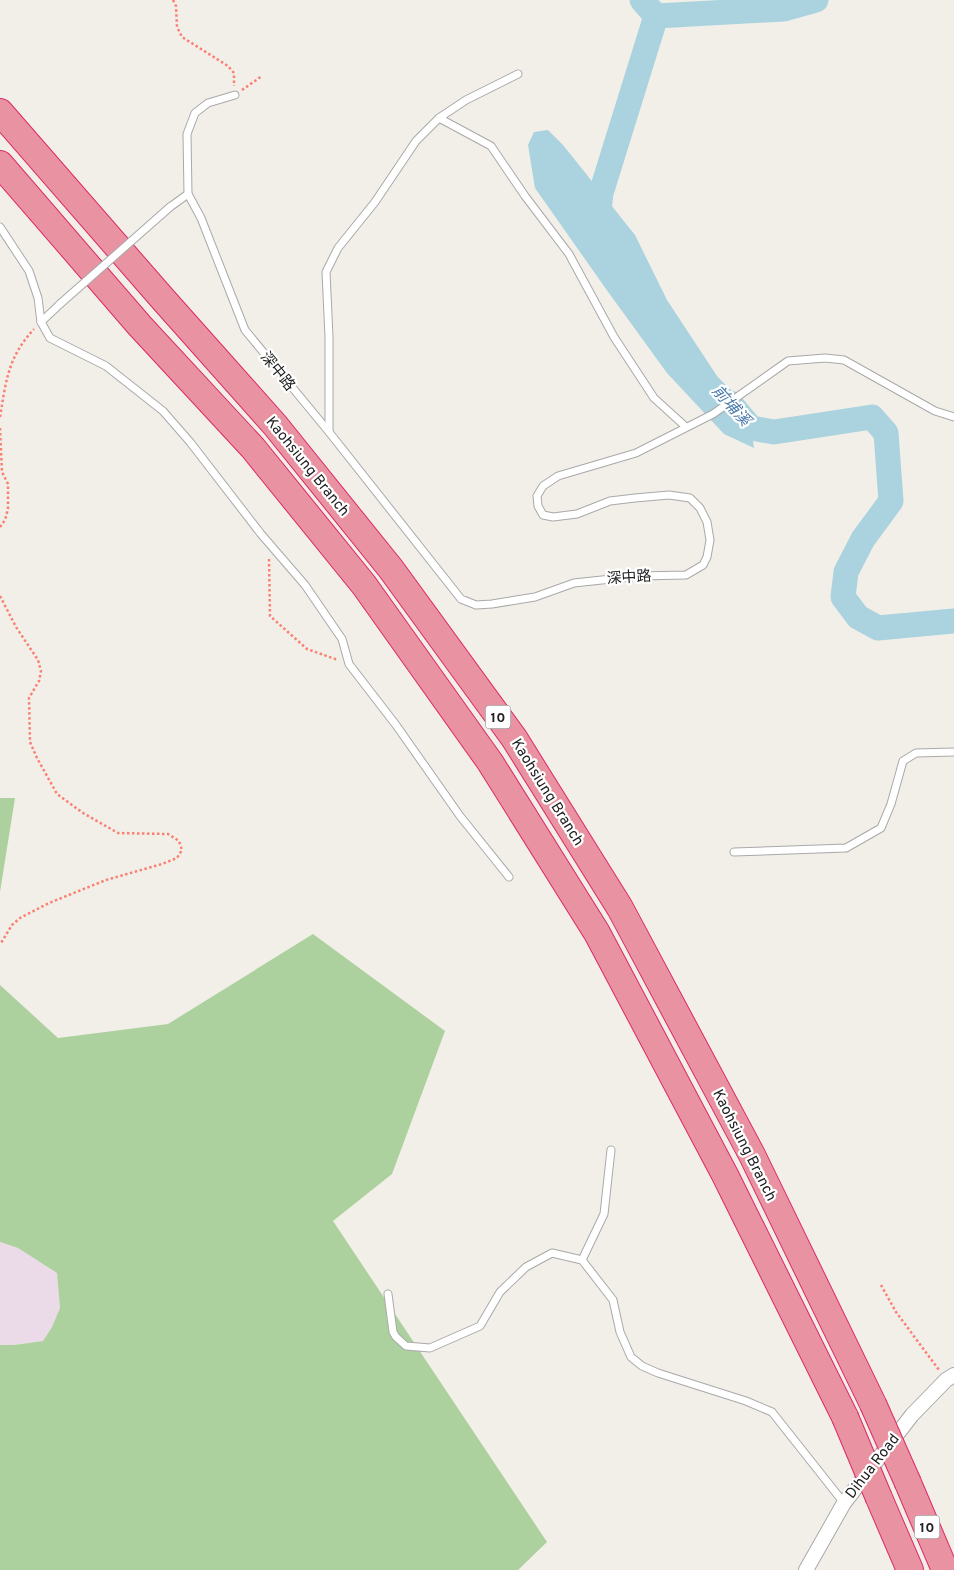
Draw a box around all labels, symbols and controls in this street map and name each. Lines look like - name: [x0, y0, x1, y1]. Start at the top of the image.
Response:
- street label: 深中路: [255, 348, 298, 395]
- water label: 前埔溪: [707, 382, 755, 432]
- street label: Kaohsiung Branch: [261, 413, 353, 521]
- street label: 深中路: [606, 567, 652, 590]
- road number: 10: [486, 706, 510, 729]
- street label: Kaohsiung Branch: [506, 736, 587, 850]
- street label: Kaohsiung Branch: [707, 1087, 780, 1205]
- street label: Dihua Road: [842, 1431, 904, 1503]
- road number: 10: [914, 1515, 940, 1538]

